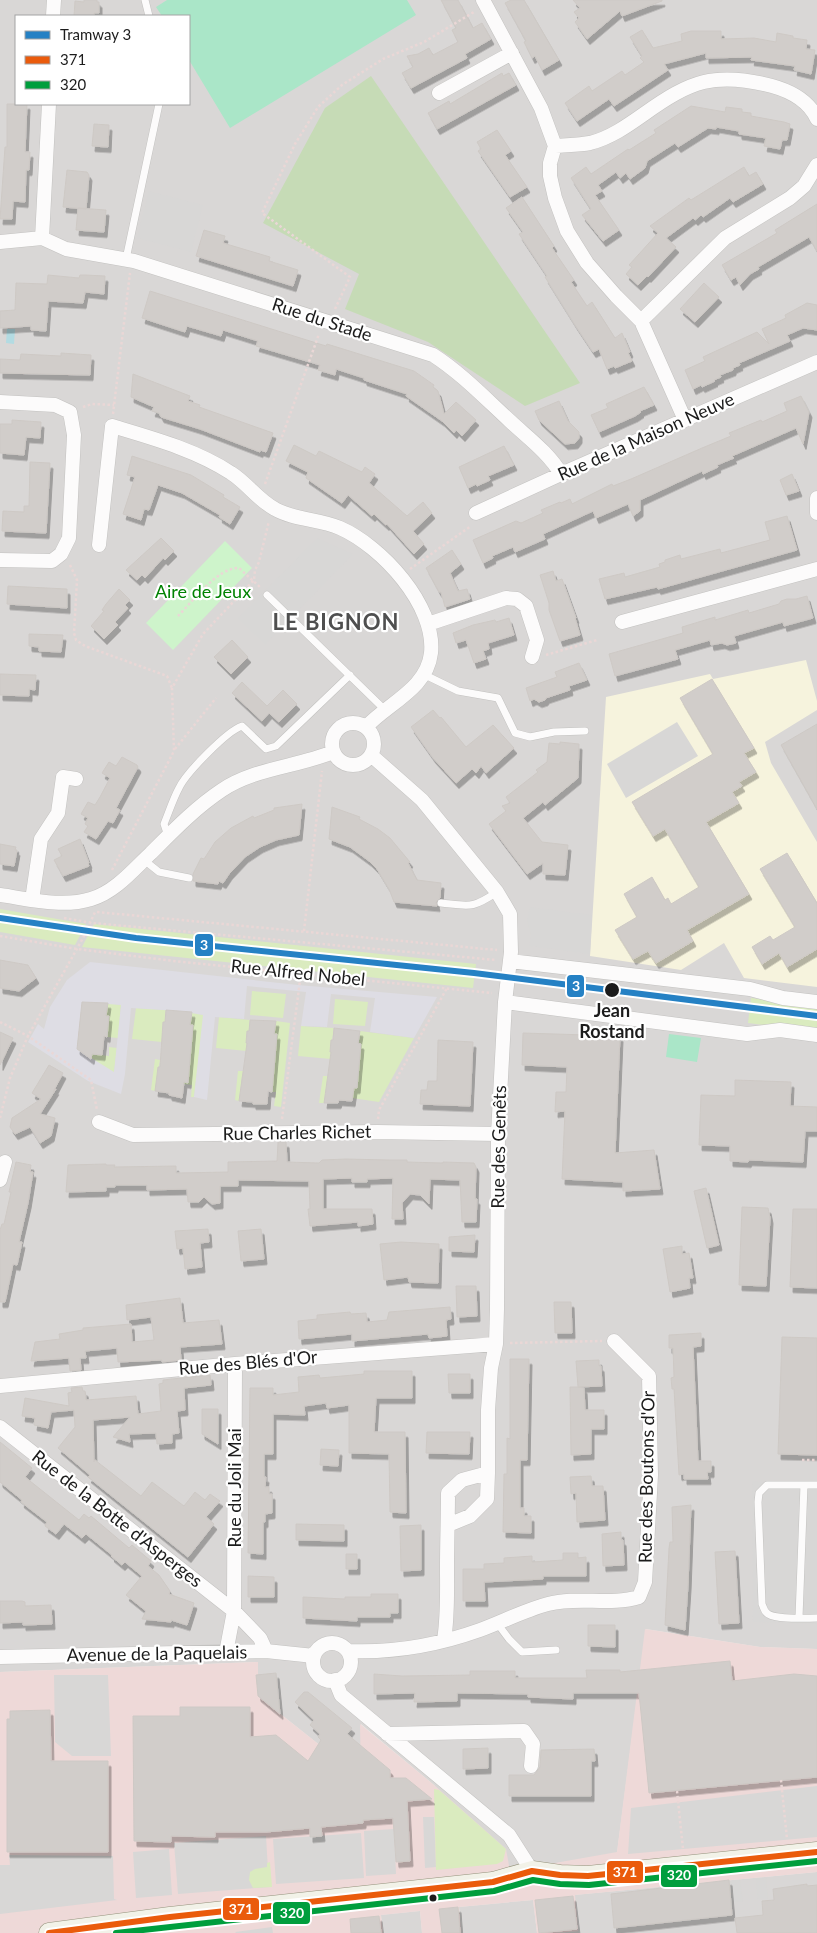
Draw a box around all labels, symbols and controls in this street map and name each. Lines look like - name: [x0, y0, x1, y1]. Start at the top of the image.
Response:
- legend: [15, 15, 190, 105]
- text: Tramway 3: [60, 25, 131, 43]
- text: 371: [60, 50, 86, 68]
- text: 320: [60, 75, 86, 93]
- street label: Rue du Stade: [269, 292, 375, 346]
- street label: Rue de la Maison Neuve: [554, 387, 737, 485]
- park label: Aire de Jeux: [155, 580, 251, 602]
- district label: LE BIGNON: [272, 608, 400, 635]
- line badge: 3: [194, 933, 214, 957]
- text: 3: [200, 936, 208, 953]
- street label: Rue Alfred Nobel: [230, 954, 366, 990]
- line badge: 3: [566, 974, 585, 998]
- text: 3: [572, 977, 580, 994]
- marker: Jean Rostand: [603, 981, 621, 999]
- place label: Jean Rostand: [579, 999, 645, 1042]
- street label: Rue des Genêts: [486, 1085, 510, 1209]
- street label: Rue Charles Richet: [222, 1120, 372, 1144]
- street label: Rue des Blés d'Or: [178, 1345, 319, 1379]
- street label: Rue des Boutons d'Or: [633, 1390, 659, 1563]
- street label: Rue du Joli Mai: [223, 1428, 245, 1548]
- street label: Rue de la Botte d'Asperges: [28, 1445, 207, 1592]
- street label: Avenue de la Paquelais: [67, 1640, 248, 1666]
- line badge: 371: [606, 1860, 644, 1884]
- text: 371: [613, 1863, 637, 1880]
- line badge: 320: [660, 1864, 698, 1888]
- text: 320: [667, 1866, 691, 1883]
- unlabelled marker: [428, 1893, 438, 1903]
- line badge: 371: [222, 1897, 260, 1921]
- text: 371: [229, 1900, 253, 1917]
- line badge: 320: [272, 1901, 311, 1925]
- text: 320: [280, 1904, 304, 1921]

